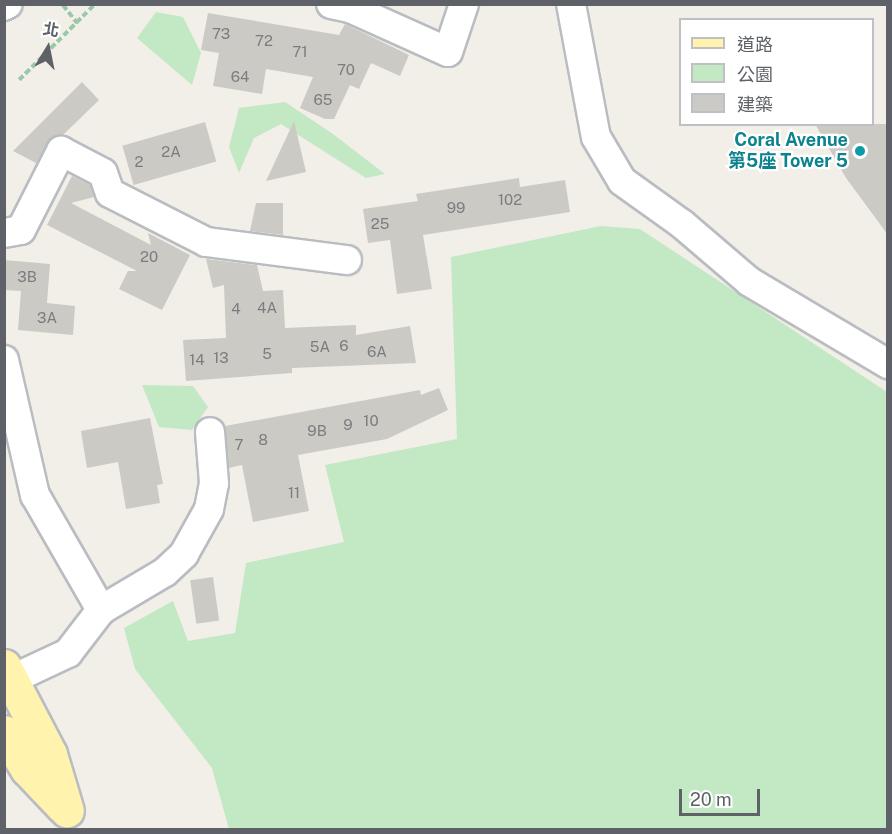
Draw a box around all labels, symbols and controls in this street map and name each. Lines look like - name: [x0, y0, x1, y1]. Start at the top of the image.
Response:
- north arrow: [18, 18, 78, 78]
- legend: [679, 18, 874, 126]
- text: 北: [42, 19, 61, 41]
- house number: 73: [212, 25, 230, 43]
- house number: 72: [255, 32, 273, 50]
- text: 道路: [737, 34, 773, 55]
- house number: 71: [292, 43, 308, 61]
- house number: 70: [337, 61, 355, 79]
- text: 公園: [737, 64, 773, 85]
- house number: 64: [231, 68, 249, 86]
- house number: 65: [314, 91, 332, 109]
- text: 建築: [737, 94, 773, 115]
- place label: Coral Avenue 第5座 Tower 5: [728, 130, 848, 172]
- house number: 2A: [161, 143, 181, 161]
- marker: Coral Avenue 第5座 Tower 5: [853, 144, 867, 158]
- house number: 2: [135, 153, 143, 171]
- house number: 102: [498, 191, 522, 209]
- house number: 99: [447, 199, 465, 217]
- house number: 25: [371, 215, 389, 233]
- house number: 20: [140, 248, 158, 266]
- house number: 3B: [17, 268, 37, 286]
- house number: 4A: [257, 299, 277, 317]
- house number: 4: [231, 300, 241, 318]
- house number: 3A: [37, 309, 57, 327]
- house number: 6: [339, 337, 349, 355]
- house number: 5A: [310, 338, 330, 356]
- house number: 6A: [367, 343, 387, 361]
- house number: 5: [262, 345, 272, 363]
- house number: 13: [213, 349, 229, 367]
- house number: 14: [189, 351, 205, 369]
- house number: 10: [363, 412, 379, 430]
- house number: 9: [343, 416, 353, 434]
- house number: 9B: [307, 422, 327, 440]
- house number: 8: [258, 431, 268, 449]
- house number: 7: [234, 436, 244, 454]
- house number: 11: [288, 484, 300, 502]
- scale bar: [682, 777, 763, 815]
- text: 20 m: [690, 789, 732, 810]

